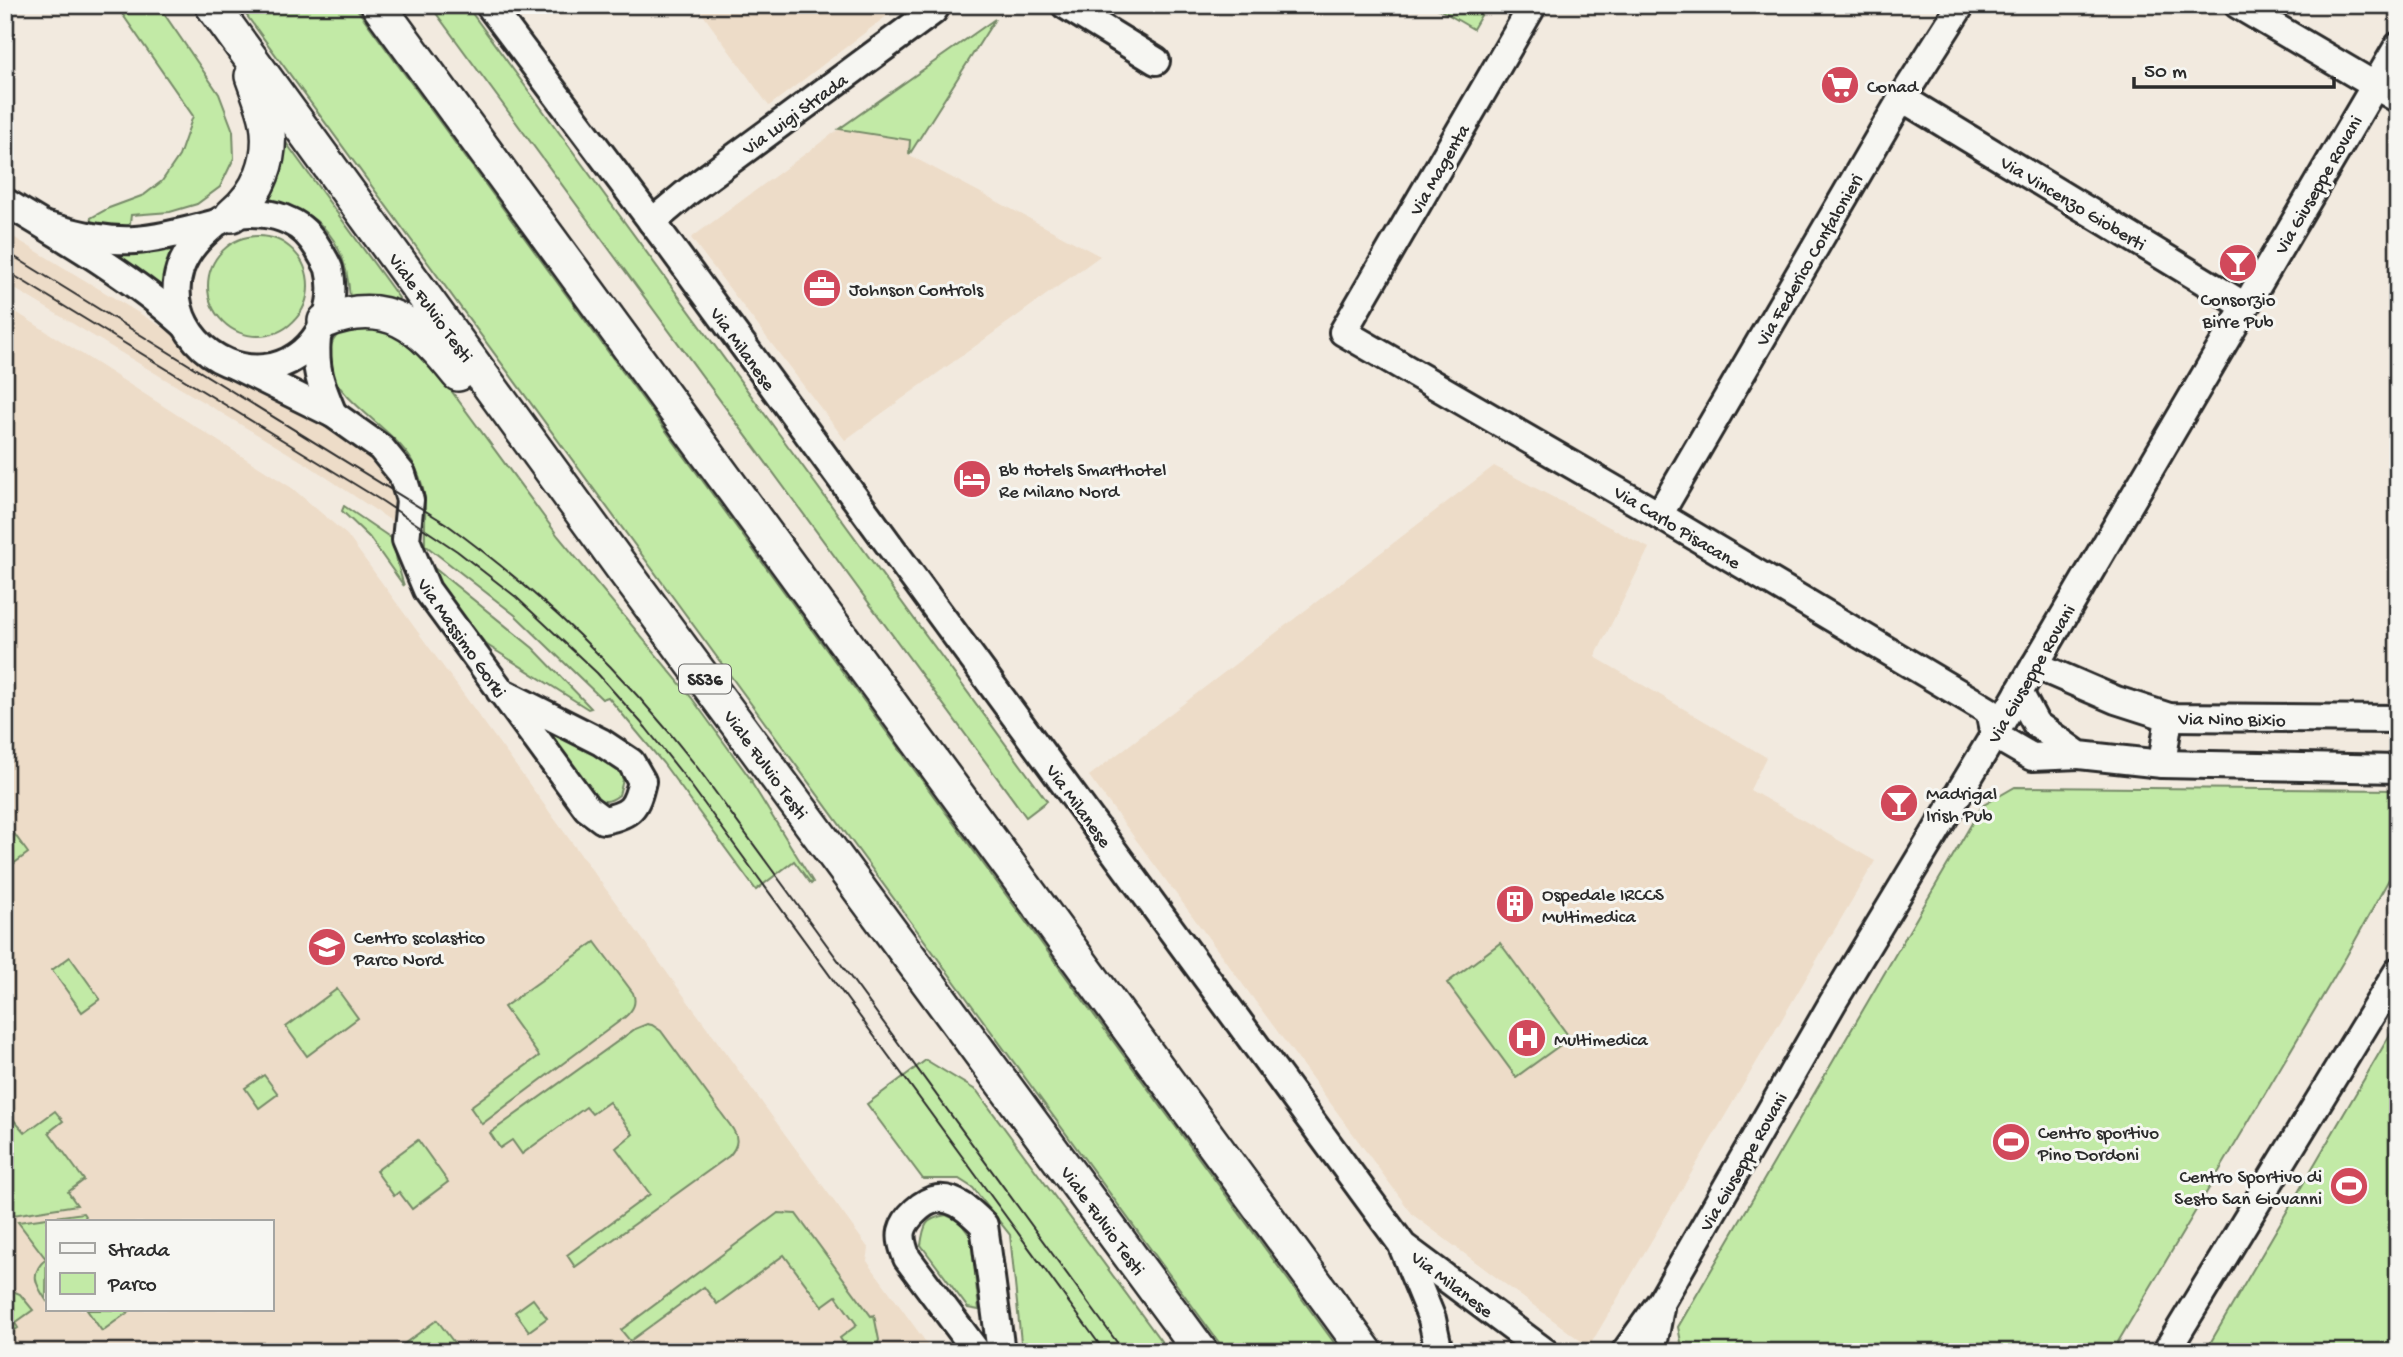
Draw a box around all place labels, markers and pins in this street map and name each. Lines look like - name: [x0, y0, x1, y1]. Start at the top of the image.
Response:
- supermarket icon: Conad: [1819, 64, 1861, 106]
- place label: Conad: [1867, 77, 1920, 100]
- bar icon: Consorzio Birre Pub: [2217, 242, 2259, 284]
- office icon: Johnson Controls: [801, 267, 843, 309]
- place label: Johnson Controls: [849, 280, 984, 303]
- place label: Consorzio Birre Pub: [2200, 290, 2276, 335]
- hotel icon: Bb Hotels Smarthotel Re Milano Nord: [951, 458, 993, 500]
- place label: Bb Hotels Smarthotel Re Milano Nord: [998, 460, 1166, 505]
- bar icon: Madrigal Irish Pub: [1878, 782, 1920, 824]
- place label: Madrigal Irish Pub: [1926, 784, 1997, 829]
- building icon: Ospedale IRCCS Multimedica: [1494, 883, 1536, 925]
- place label: Ospedale IRCCS Multimedica: [1542, 885, 1664, 930]
- school or university icon: Centro scolastico Parco Nord: [306, 926, 348, 968]
- place label: Centro scolastico Parco Nord: [353, 928, 485, 973]
- hospital icon: Multimedica: [1506, 1017, 1548, 1059]
- place label: Multimedica: [1554, 1030, 1649, 1053]
- sports icon: Centro sportivo Pino Dordoni: [1990, 1121, 2032, 1163]
- place label: Centro sportivo Pino Dordoni: [2037, 1123, 2159, 1168]
- sports icon: Centro Sportivo di Sesto San Giovanni: [2328, 1165, 2370, 1207]
- place label: Centro Sportivo di Sesto San Giovanni: [2174, 1167, 2322, 1212]

